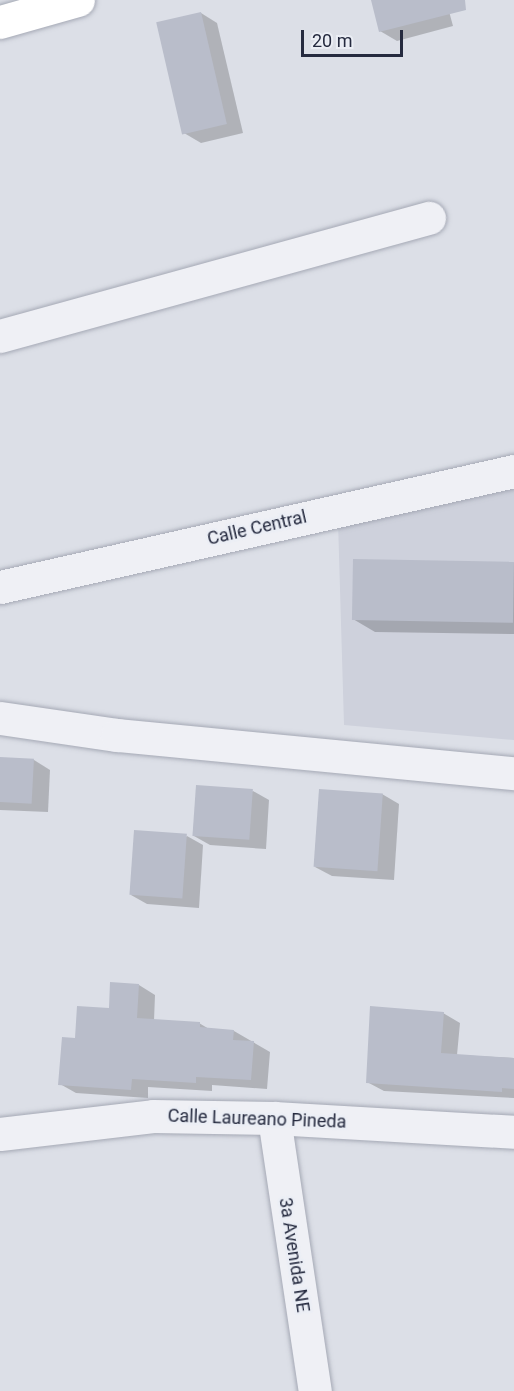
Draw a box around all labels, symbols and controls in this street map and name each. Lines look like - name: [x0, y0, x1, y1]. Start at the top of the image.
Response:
- scale bar: [304, 18, 406, 56]
- text: 20 m: [312, 30, 352, 51]
- street label: Calle Central: [205, 506, 309, 550]
- street label: Calle Laureano Pineda: [167, 1105, 347, 1133]
- street label: 3a Avenida NE: [274, 1196, 314, 1314]

